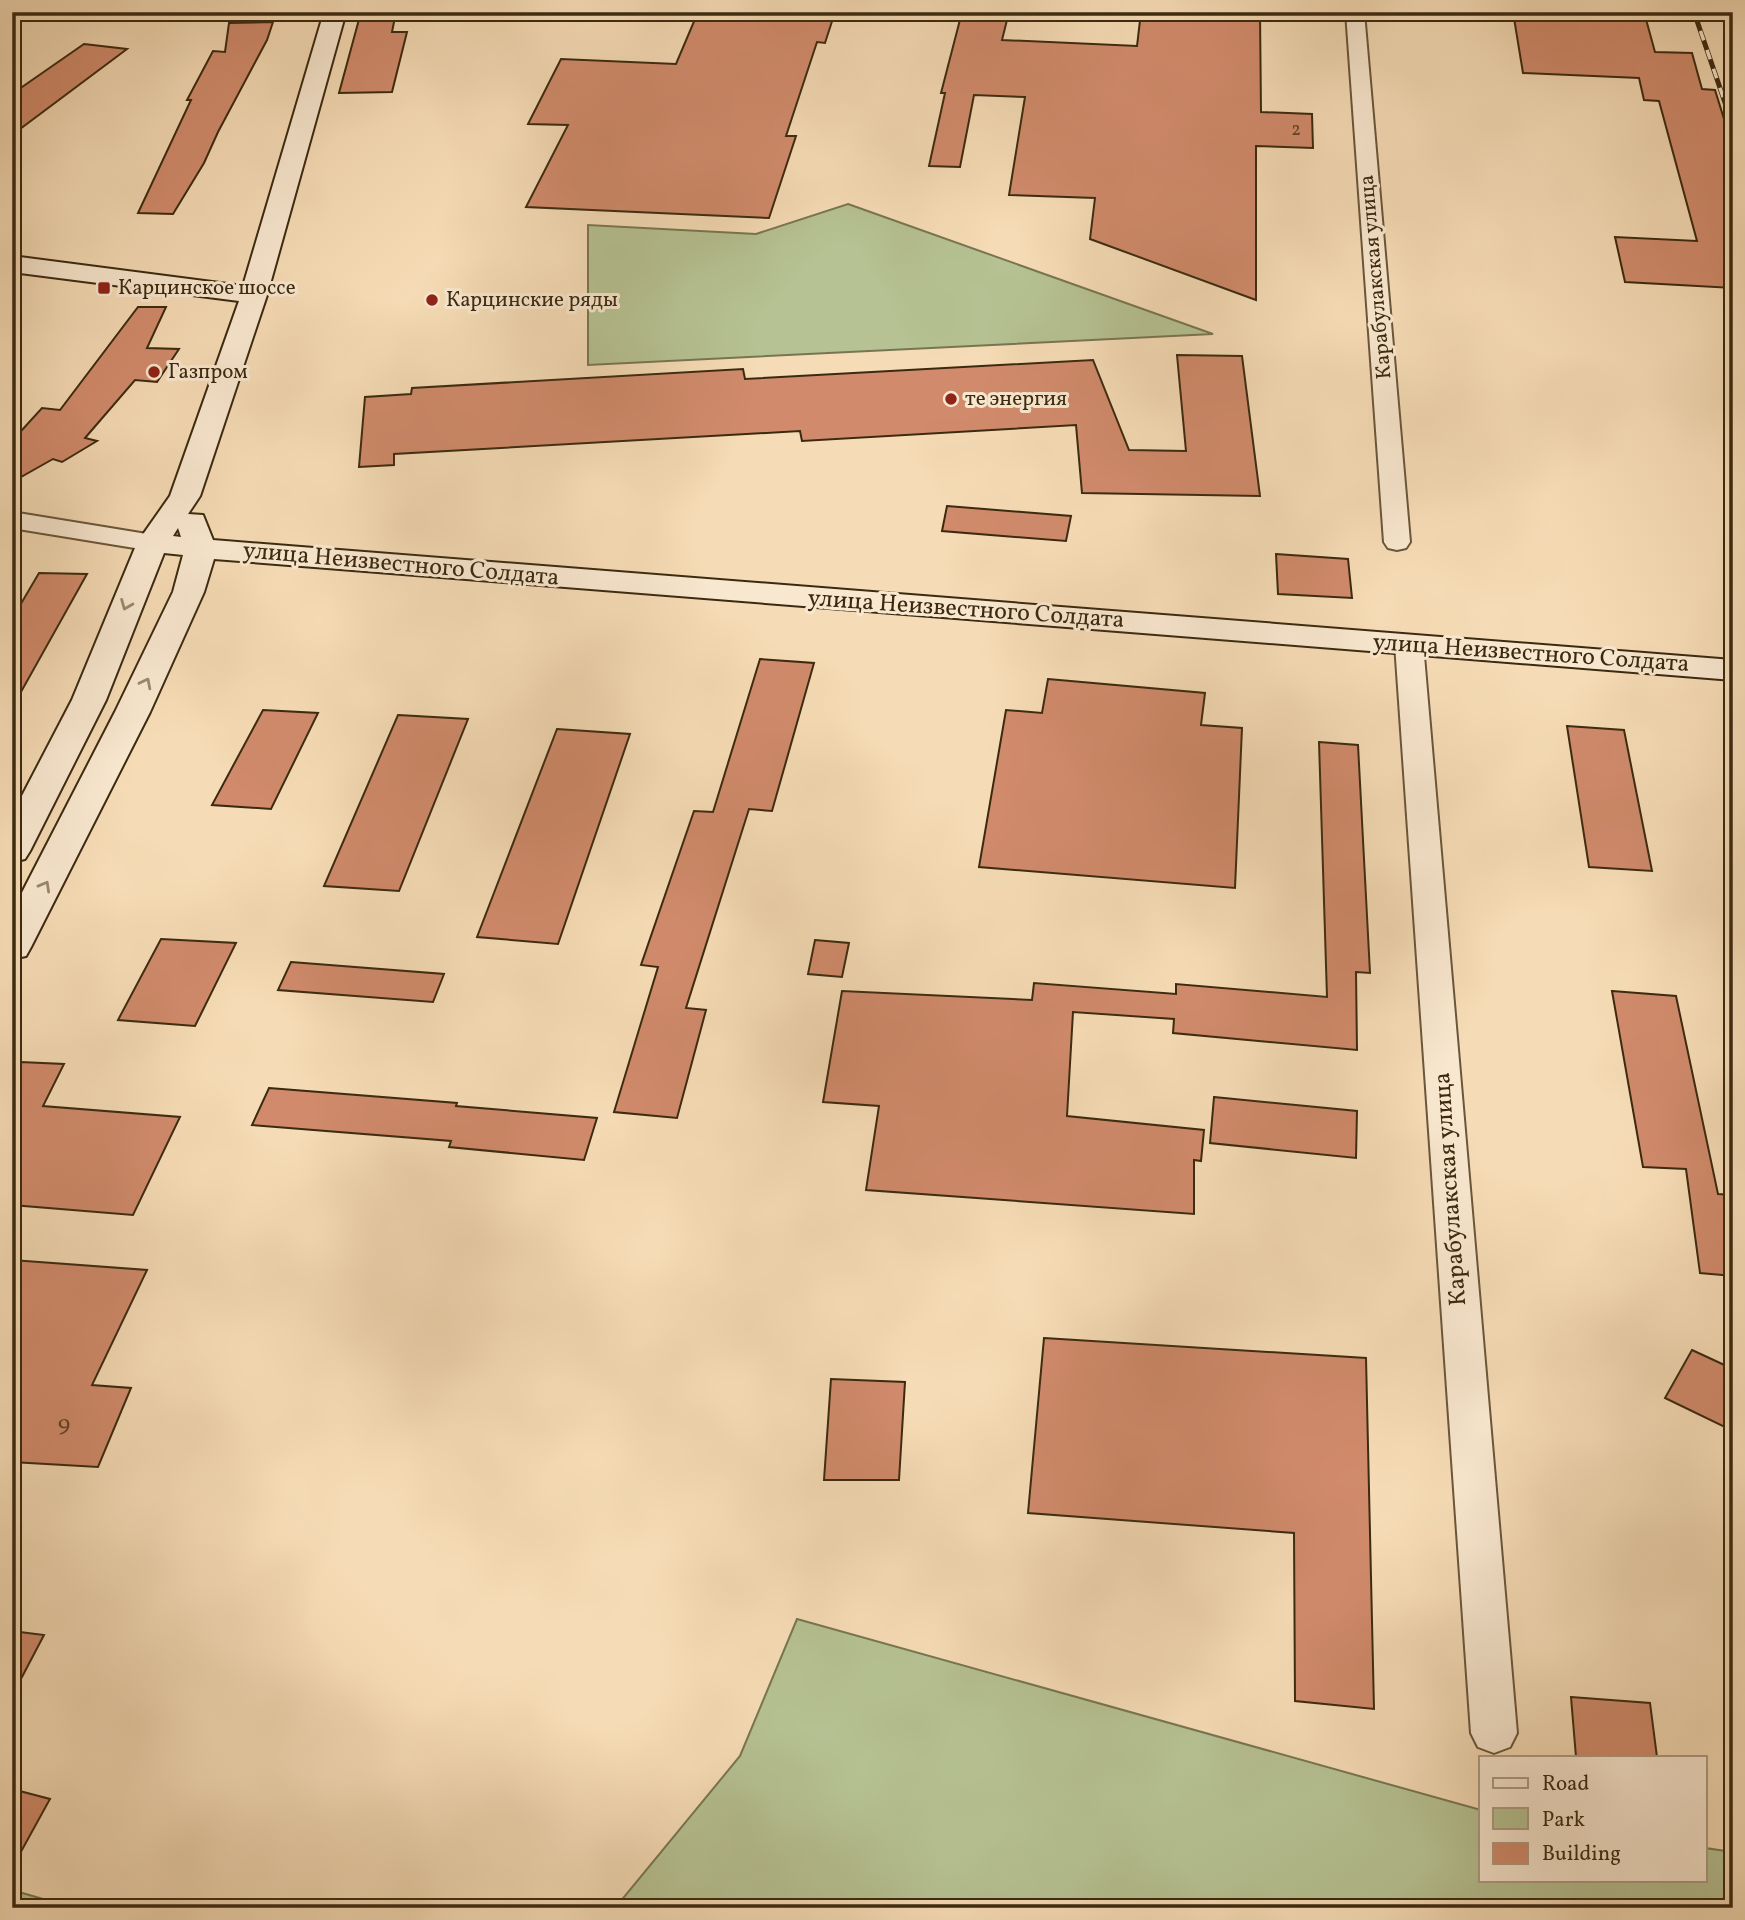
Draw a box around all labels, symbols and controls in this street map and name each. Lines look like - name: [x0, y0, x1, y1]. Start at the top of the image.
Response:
- house number: 2: [1291, 118, 1301, 143]
- street label: Карабулакская улица: [1353, 174, 1399, 380]
- place label: Карцинское шоссе: [118, 274, 296, 303]
- marker: Карцинское шоссе: [96, 280, 112, 296]
- place label: Карцинские ряды: [446, 286, 618, 315]
- marker: Карцинские ряды: [424, 292, 440, 308]
- place label: Газпром: [168, 358, 248, 387]
- marker: Газпром: [146, 364, 162, 380]
- place label: те энергия: [965, 385, 1067, 414]
- marker: те энергия: [943, 391, 959, 407]
- street label: улица Неизвестного Солдата: [241, 534, 561, 596]
- street label: улица Неизвестного Солдата: [806, 582, 1126, 638]
- one-way arrow: [121, 599, 135, 611]
- street label: улица Неизвестного Солдата: [1371, 626, 1691, 682]
- one-way arrow: [138, 678, 152, 690]
- one-way arrow: [37, 881, 50, 894]
- street label: Карабулакская улица: [1426, 1071, 1476, 1307]
- house number: 9: [58, 1408, 70, 1442]
- legend: [1479, 1756, 1706, 1882]
- text: Road: [1542, 1770, 1589, 1799]
- text: Park: [1542, 1806, 1585, 1835]
- text: Building: [1542, 1840, 1621, 1869]

